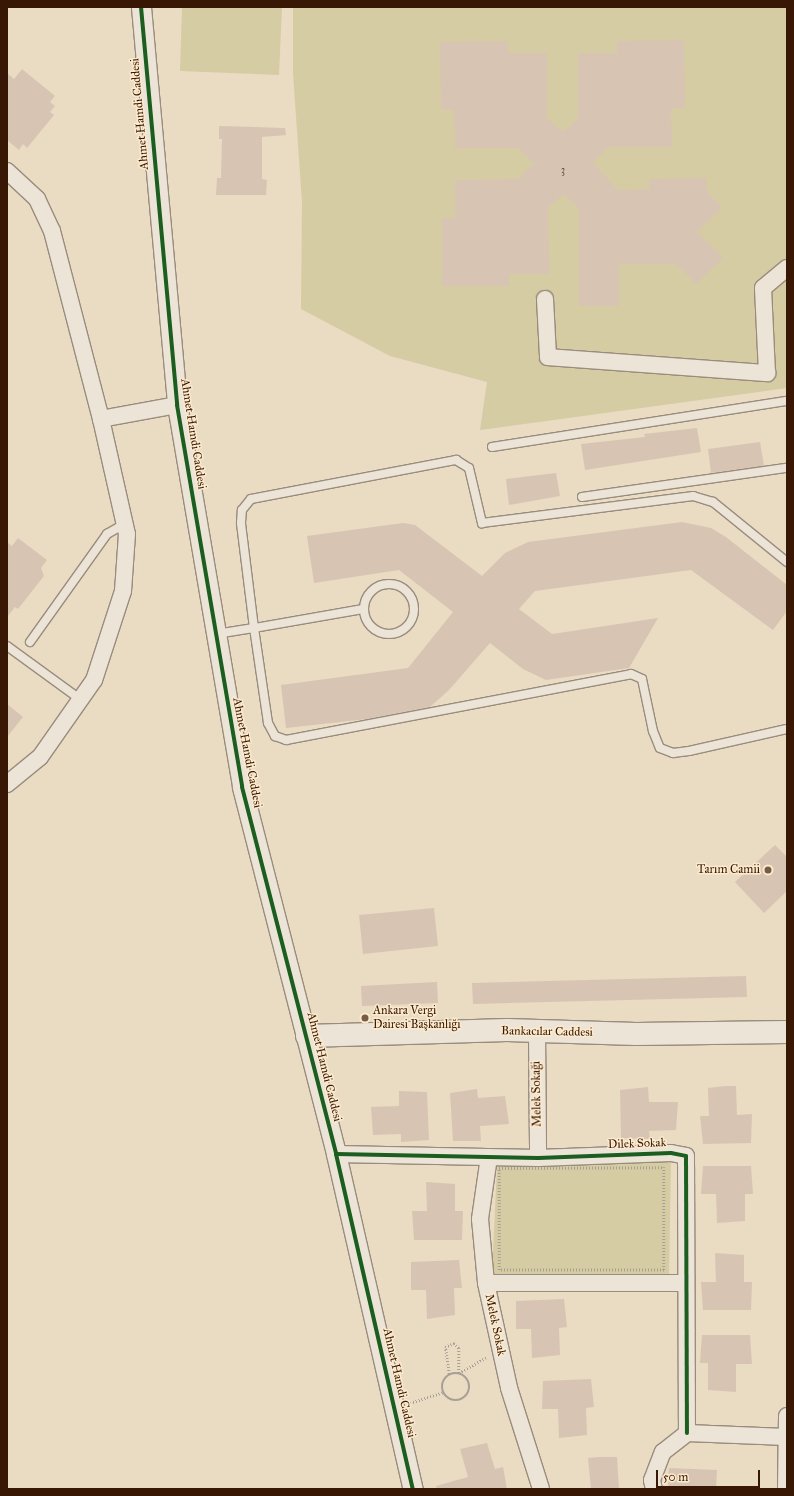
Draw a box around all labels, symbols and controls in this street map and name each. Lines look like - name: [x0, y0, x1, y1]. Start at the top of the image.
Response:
- street label: Ahmet Hamdi Caddesi: [128, 58, 152, 170]
- house number: 3: [561, 165, 565, 177]
- street label: Ahmet Hamdi Caddesi: [177, 378, 209, 490]
- street label: Ahmet Hamdi Caddesi: [229, 697, 265, 809]
- place label: Tarım Camii: [697, 863, 760, 877]
- marker: Tarım Camii: [763, 865, 773, 875]
- place label: Ankara Vergi Dairesi Başkanlığı: [373, 1004, 460, 1032]
- street label: Ahmet Hamdi Caddesi: [303, 1011, 345, 1123]
- marker: Ankara Vergi Dairesi Başkanlığı: [360, 1013, 370, 1023]
- street label: Bankacılar Caddesi: [501, 1024, 593, 1040]
- street label: Melek Sokaği: [529, 1061, 545, 1127]
- street label: Dilek Sokak: [608, 1136, 666, 1152]
- street label: Melek Sokak: [481, 1293, 509, 1357]
- street label: Ahmet Hamdi Caddesi: [379, 1327, 419, 1439]
- scale bar: [658, 1462, 762, 1488]
- text: 50 m: [663, 1470, 688, 1484]

